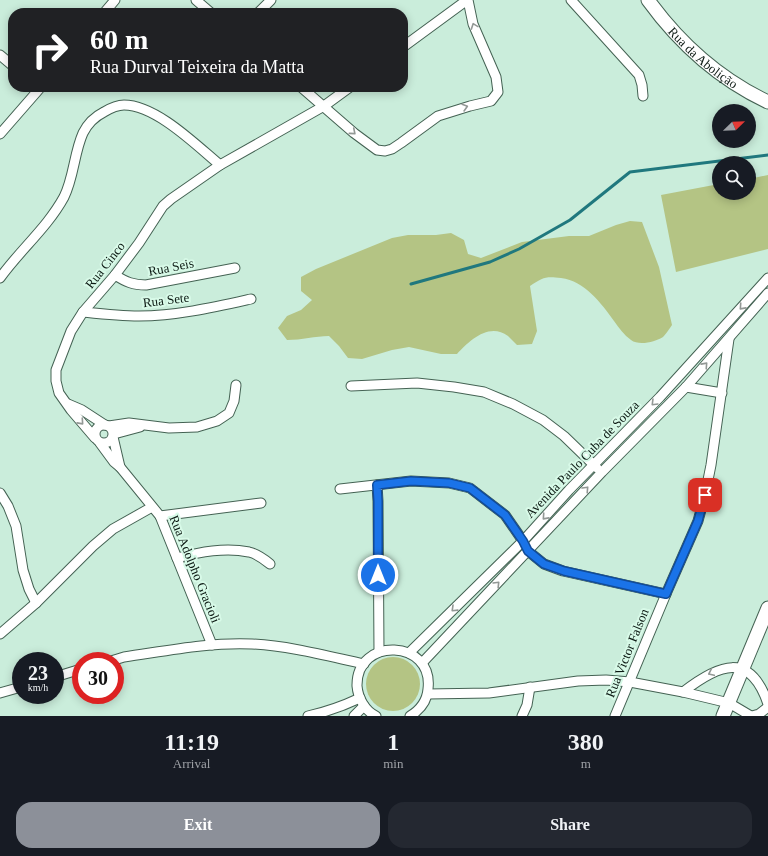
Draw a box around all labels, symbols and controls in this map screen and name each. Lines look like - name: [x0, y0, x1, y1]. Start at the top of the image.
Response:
- one-way arrow: [470, 23, 479, 30]
- icon: right: [24, 24, 76, 76]
- text: 60 m: [90, 24, 148, 55]
- street label: Rua da Abolição: [665, 24, 741, 91]
- text: Rua Durval Teixeira da Matta: [90, 57, 304, 77]
- one-way arrow: [461, 103, 468, 112]
- north arrow: [712, 104, 756, 148]
- map controls: [712, 104, 756, 200]
- one-way arrow: [349, 127, 356, 134]
- button: search: [712, 156, 756, 200]
- street label: Rua Cinco: [82, 239, 128, 291]
- street label: Rua Seis: [147, 255, 195, 279]
- street label: Rua Sete: [142, 290, 190, 310]
- one-way arrow: [739, 302, 747, 310]
- one-way arrow: [700, 363, 707, 370]
- street label: Avenida Paulo Cuba de Souza: [522, 397, 642, 521]
- one-way arrow: [651, 398, 659, 406]
- one-way arrow: [76, 417, 83, 424]
- pin: [688, 478, 722, 512]
- icon: arrive: [694, 484, 716, 506]
- one-way arrow: [581, 486, 589, 494]
- one-way arrow: [542, 512, 549, 520]
- street label: Rua Adolpho Gracioli: [167, 513, 224, 625]
- position arrow: [357, 554, 399, 596]
- one-way arrow: [492, 581, 500, 589]
- one-way arrow: [451, 605, 459, 612]
- street label: Rua Victor Falson: [602, 606, 652, 700]
- speed limit sign: 30: [72, 652, 124, 704]
- text: 23: [28, 662, 48, 684]
- one-way arrow: [708, 668, 715, 676]
- text: km/h: [28, 682, 48, 693]
- text: 11:19: [164, 729, 219, 755]
- text: 1: [387, 729, 399, 755]
- text: 380: [568, 729, 604, 755]
- text: Arrival: [173, 756, 210, 771]
- text: min: [383, 756, 403, 771]
- text: m: [581, 756, 591, 771]
- button: Exit: [16, 802, 380, 848]
- button: Share: [388, 802, 752, 848]

